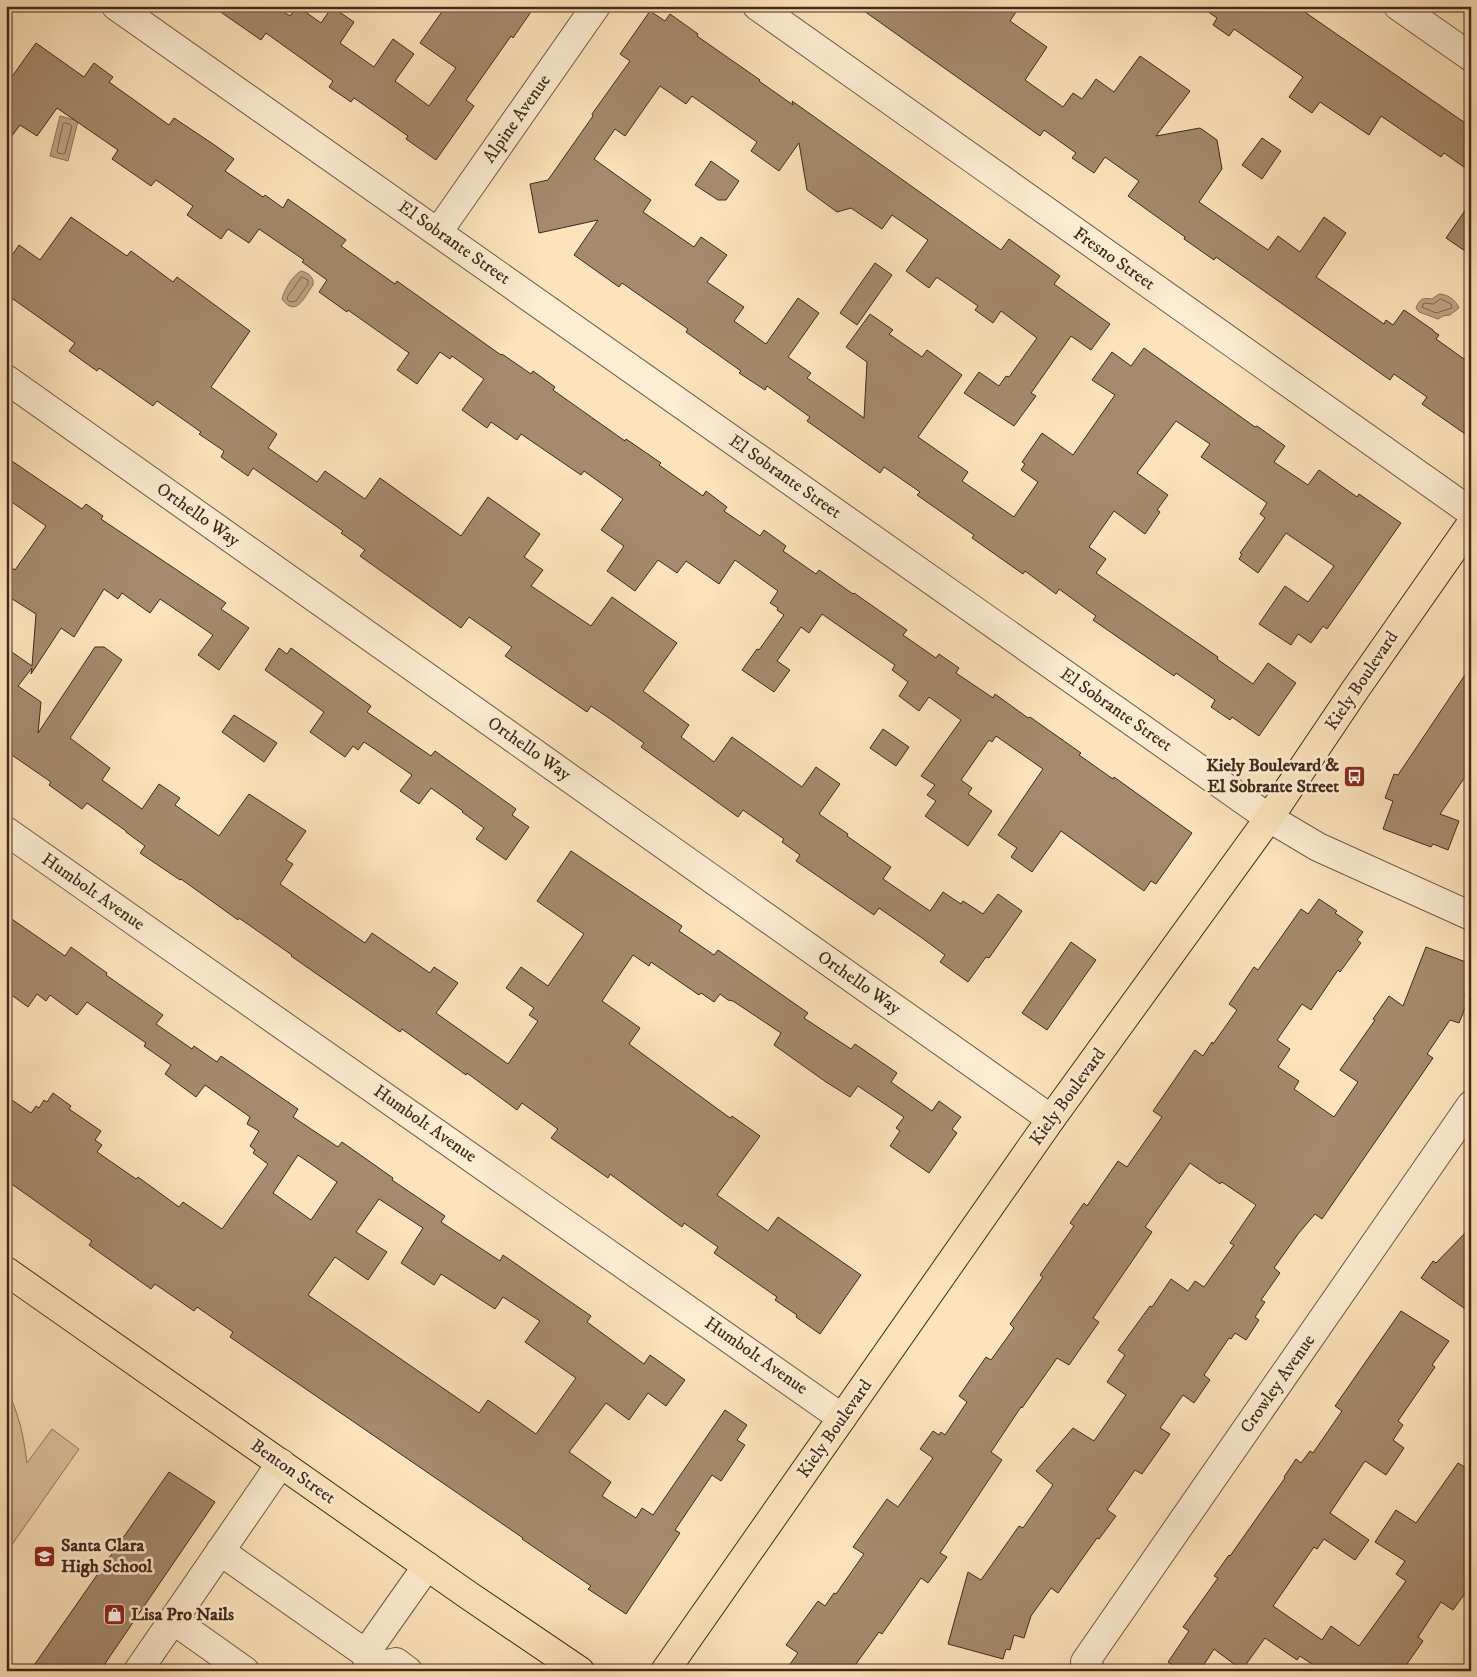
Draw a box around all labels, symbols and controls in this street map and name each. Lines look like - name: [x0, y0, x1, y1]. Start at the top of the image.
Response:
- street label: Alpine Avenue: [478, 70, 556, 168]
- street label: El Sobrante Street: [394, 196, 515, 290]
- street label: Fresno Street: [1069, 223, 1159, 295]
- street label: El Sobrante Street: [725, 430, 846, 524]
- street label: Orthello Way: [152, 478, 244, 552]
- street label: Kiely Boulevard: [1321, 627, 1403, 735]
- street label: El Sobrante Street: [1056, 663, 1177, 757]
- street label: Orthello Way: [483, 712, 575, 786]
- place label: Kiely Boulevard & El Sobrante Street: [1206, 755, 1339, 798]
- bus stop icon: Kiely Boulevard & El Sobrante Street: [1343, 764, 1367, 788]
- street label: Humbolt Avenue: [37, 848, 149, 936]
- street label: Orthello Way: [813, 946, 905, 1020]
- street label: Kiely Boulevard: [1025, 1044, 1111, 1150]
- street label: Humbolt Avenue: [369, 1080, 481, 1168]
- street label: Humbolt Avenue: [700, 1312, 812, 1400]
- street label: Crowley Avenue: [1236, 1330, 1320, 1438]
- street label: Kiely Boulevard: [793, 1376, 877, 1482]
- street label: Benton Street: [246, 1435, 340, 1509]
- place label: Santa Clara High School: [61, 1535, 153, 1578]
- school or university icon: Santa Clara High School: [33, 1544, 57, 1568]
- shop icon: Lisa Pro Nails: [103, 1603, 127, 1627]
- place label: Lisa Pro Nails: [131, 1604, 234, 1626]

